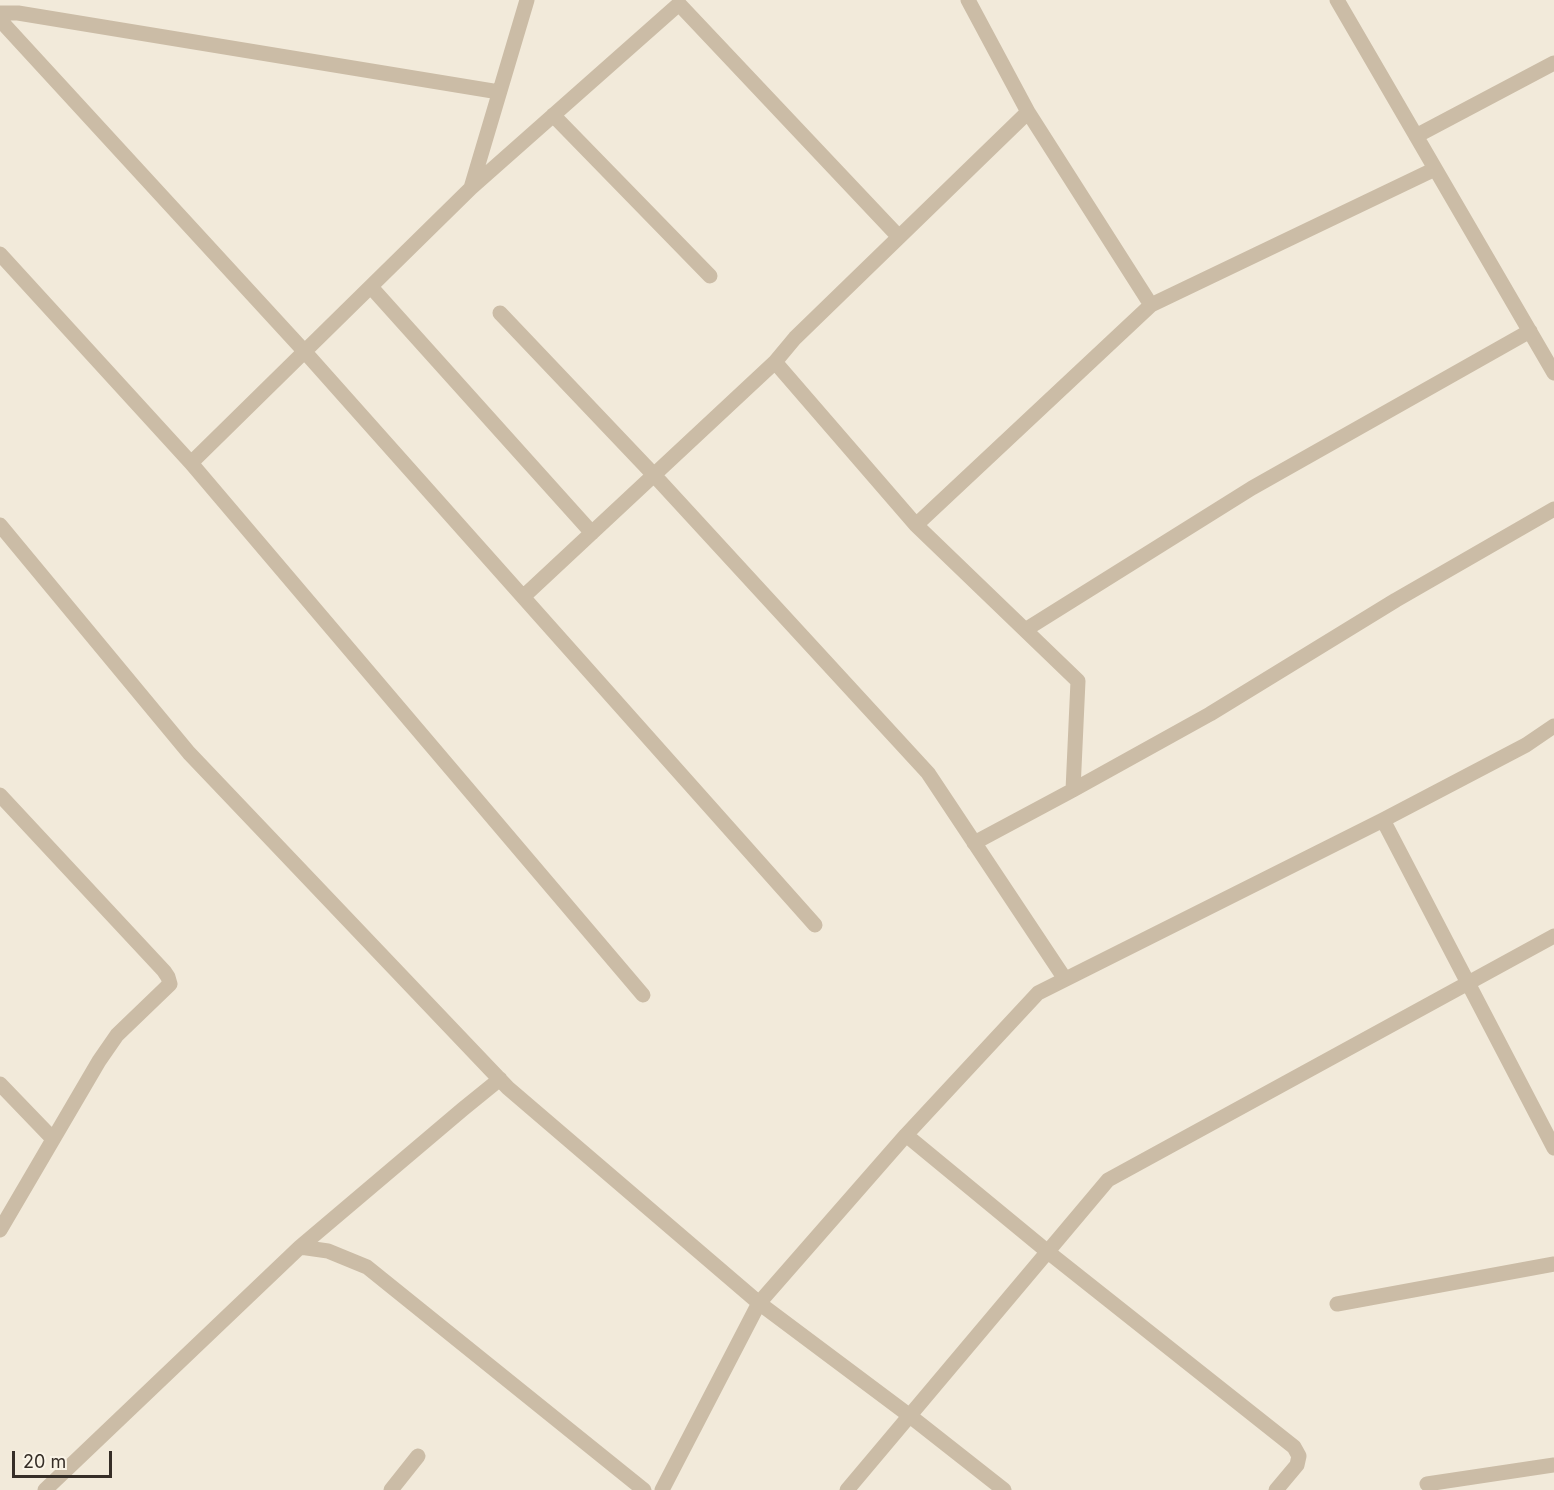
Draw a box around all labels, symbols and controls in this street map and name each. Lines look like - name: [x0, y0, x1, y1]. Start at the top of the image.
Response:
- scale bar: [15, 1439, 116, 1477]
- text: 20 m: [23, 1451, 66, 1472]

